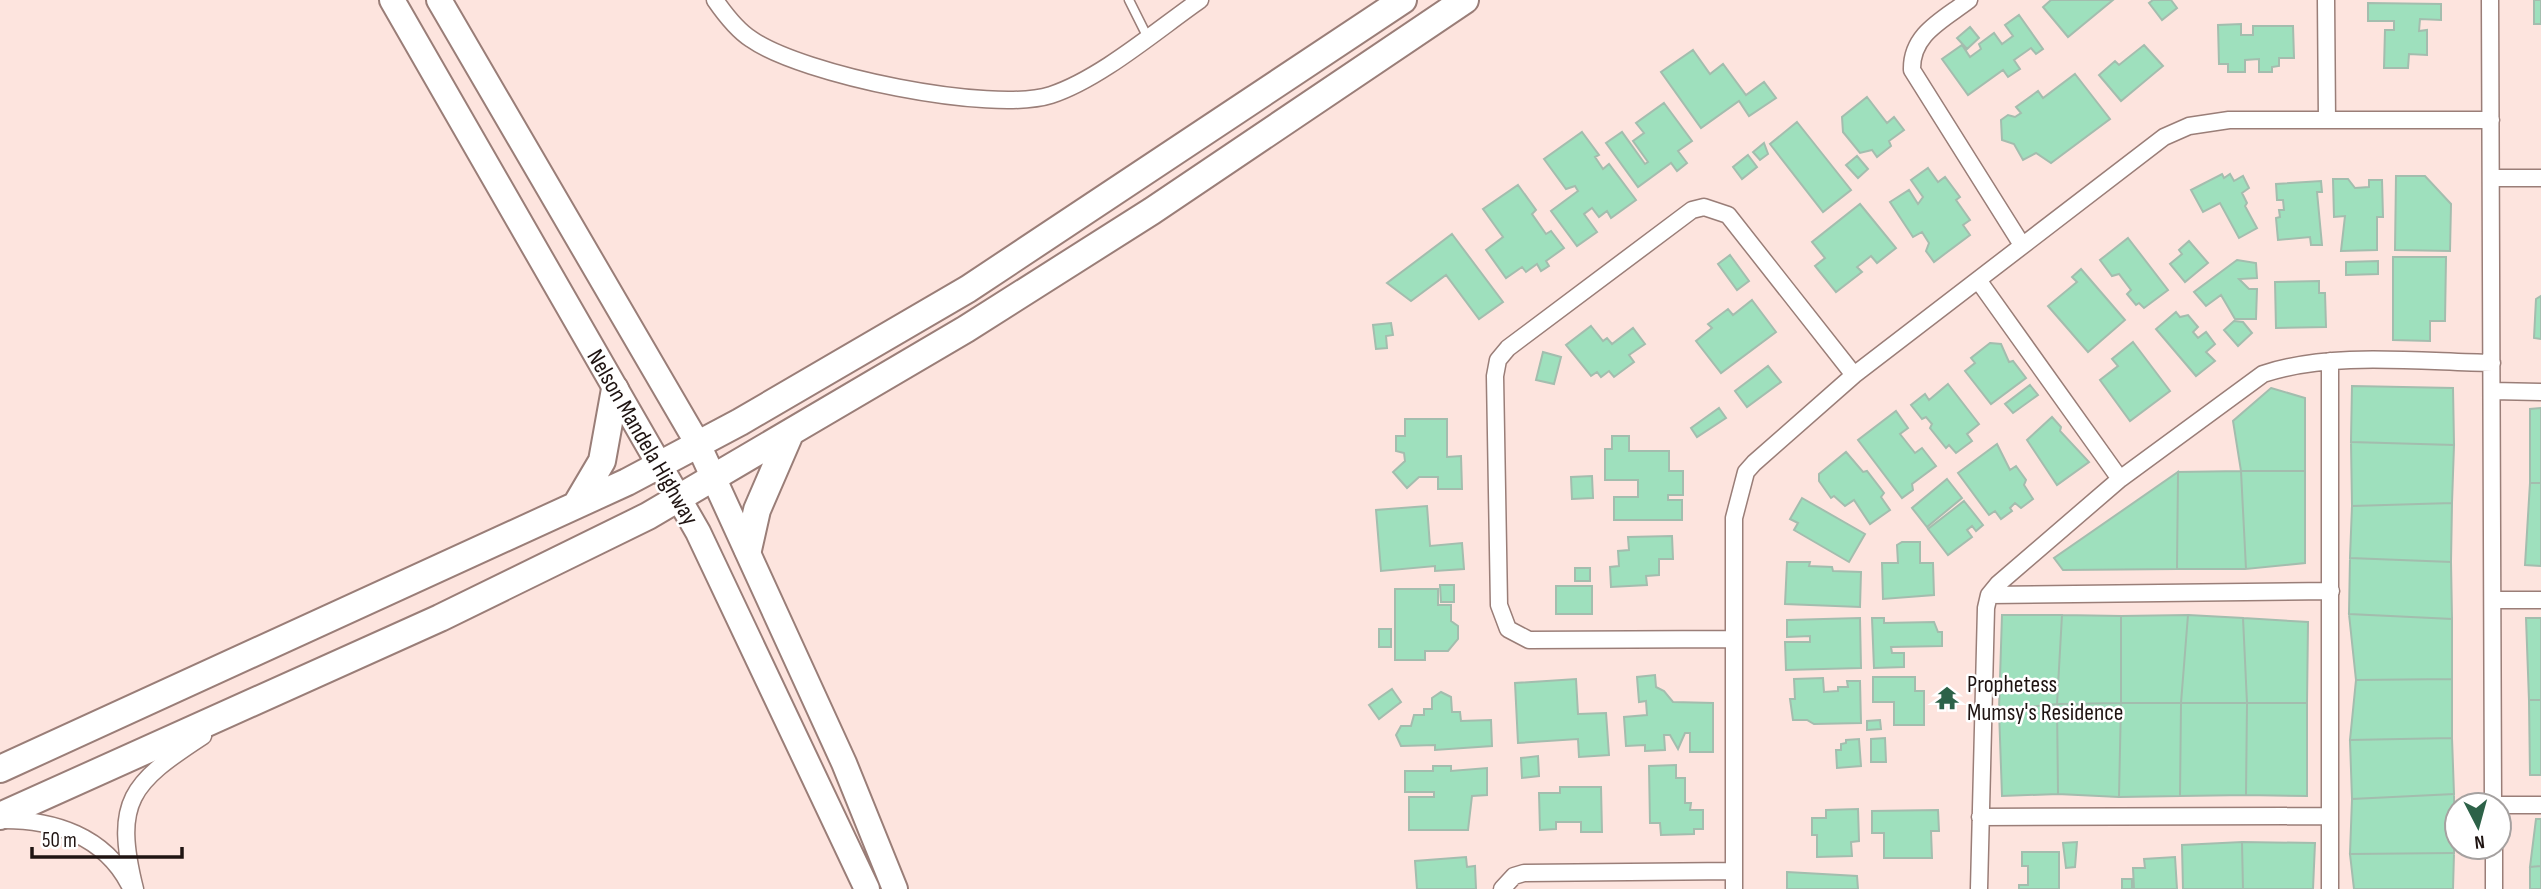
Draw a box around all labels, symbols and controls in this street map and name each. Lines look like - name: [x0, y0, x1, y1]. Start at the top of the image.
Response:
- street label: Nelson Mandela Highway: [581, 344, 705, 530]
- place label: Prophetess Mumsy's Residence: [1967, 670, 2123, 727]
- temple icon: Prophetess Mumsy's Residence: [1933, 684, 1961, 712]
- north arrow: [2443, 791, 2513, 861]
- scale bar: [32, 816, 182, 860]
- text: 50 m: [42, 828, 77, 853]
- text: N: [2473, 829, 2486, 853]

